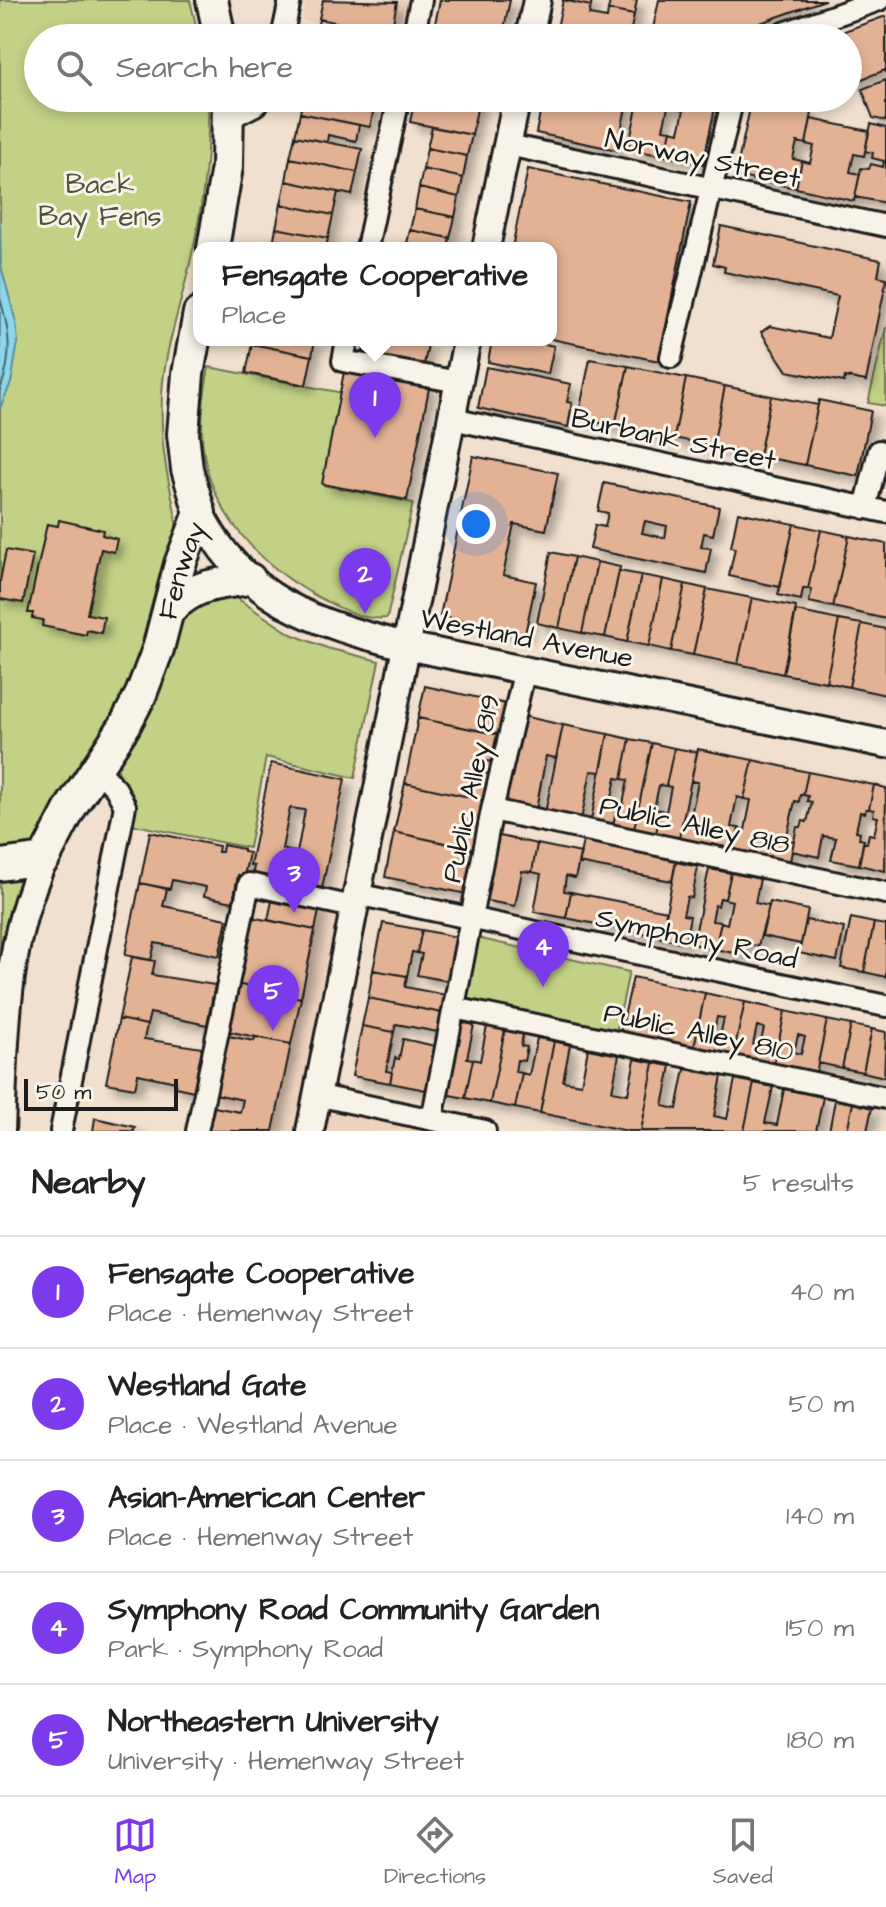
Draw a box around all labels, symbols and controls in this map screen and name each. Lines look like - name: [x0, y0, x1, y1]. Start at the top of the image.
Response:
- search box: [24, 24, 862, 112]
- icon: search: [52, 46, 96, 90]
- text: Search here: [116, 47, 293, 89]
- street label: Norway Street: [601, 119, 805, 200]
- park label: Back Bay Fens: [38, 165, 162, 238]
- popup: [193, 242, 557, 346]
- text: Fensgate Cooperative: [222, 255, 528, 297]
- text: Place: [222, 297, 286, 333]
- pin: 1: [349, 372, 401, 438]
- street label: Burbank Street: [568, 399, 780, 480]
- your location: [456, 504, 496, 544]
- street label: Fenway: [148, 516, 218, 624]
- pin: 2: [339, 548, 391, 614]
- street label: Westland Avenue: [417, 599, 636, 678]
- street label: Public Alley 819: [432, 691, 512, 886]
- street label: Public Alley 818: [595, 786, 793, 867]
- pin: 3: [268, 847, 320, 913]
- street label: Symphony Road: [592, 898, 801, 981]
- pin: 4: [517, 921, 569, 987]
- pin: 5: [247, 965, 299, 1031]
- street label: Public Alley 810: [600, 993, 797, 1074]
- scale bar: [24, 1075, 178, 1111]
- text: 50 m: [36, 1077, 91, 1108]
- text: Nearby: [32, 1159, 146, 1207]
- text: 5 results: [743, 1165, 854, 1201]
- text: Fensgate Cooperative: [108, 1253, 414, 1295]
- text: 1: [56, 1274, 60, 1310]
- text: 40 m: [789, 1274, 854, 1310]
- text: Place · Hemenway Street: [108, 1295, 413, 1331]
- text: Westland Gate: [108, 1365, 306, 1407]
- text: 2: [51, 1386, 65, 1422]
- text: 50 m: [789, 1386, 854, 1422]
- text: Place · Westland Avenue: [108, 1407, 398, 1443]
- text: Asian-American Center: [108, 1477, 425, 1519]
- text: 3: [51, 1498, 65, 1534]
- text: 140 m: [786, 1498, 854, 1534]
- text: Place · Hemenway Street: [108, 1519, 413, 1555]
- text: Symphony Road Community Garden: [108, 1589, 599, 1631]
- text: 4: [49, 1610, 67, 1646]
- text: 150 m: [785, 1610, 854, 1646]
- text: Park · Symphony Road: [108, 1631, 383, 1667]
- text: Northeastern University: [108, 1701, 439, 1743]
- text: 5: [49, 1722, 67, 1758]
- text: 180 m: [787, 1722, 854, 1758]
- text: University · Hemenway Street: [108, 1743, 464, 1779]
- tab: Map: [113, 1813, 157, 1892]
- tab: Directions: [384, 1813, 486, 1892]
- tab: Saved: [713, 1813, 773, 1892]

